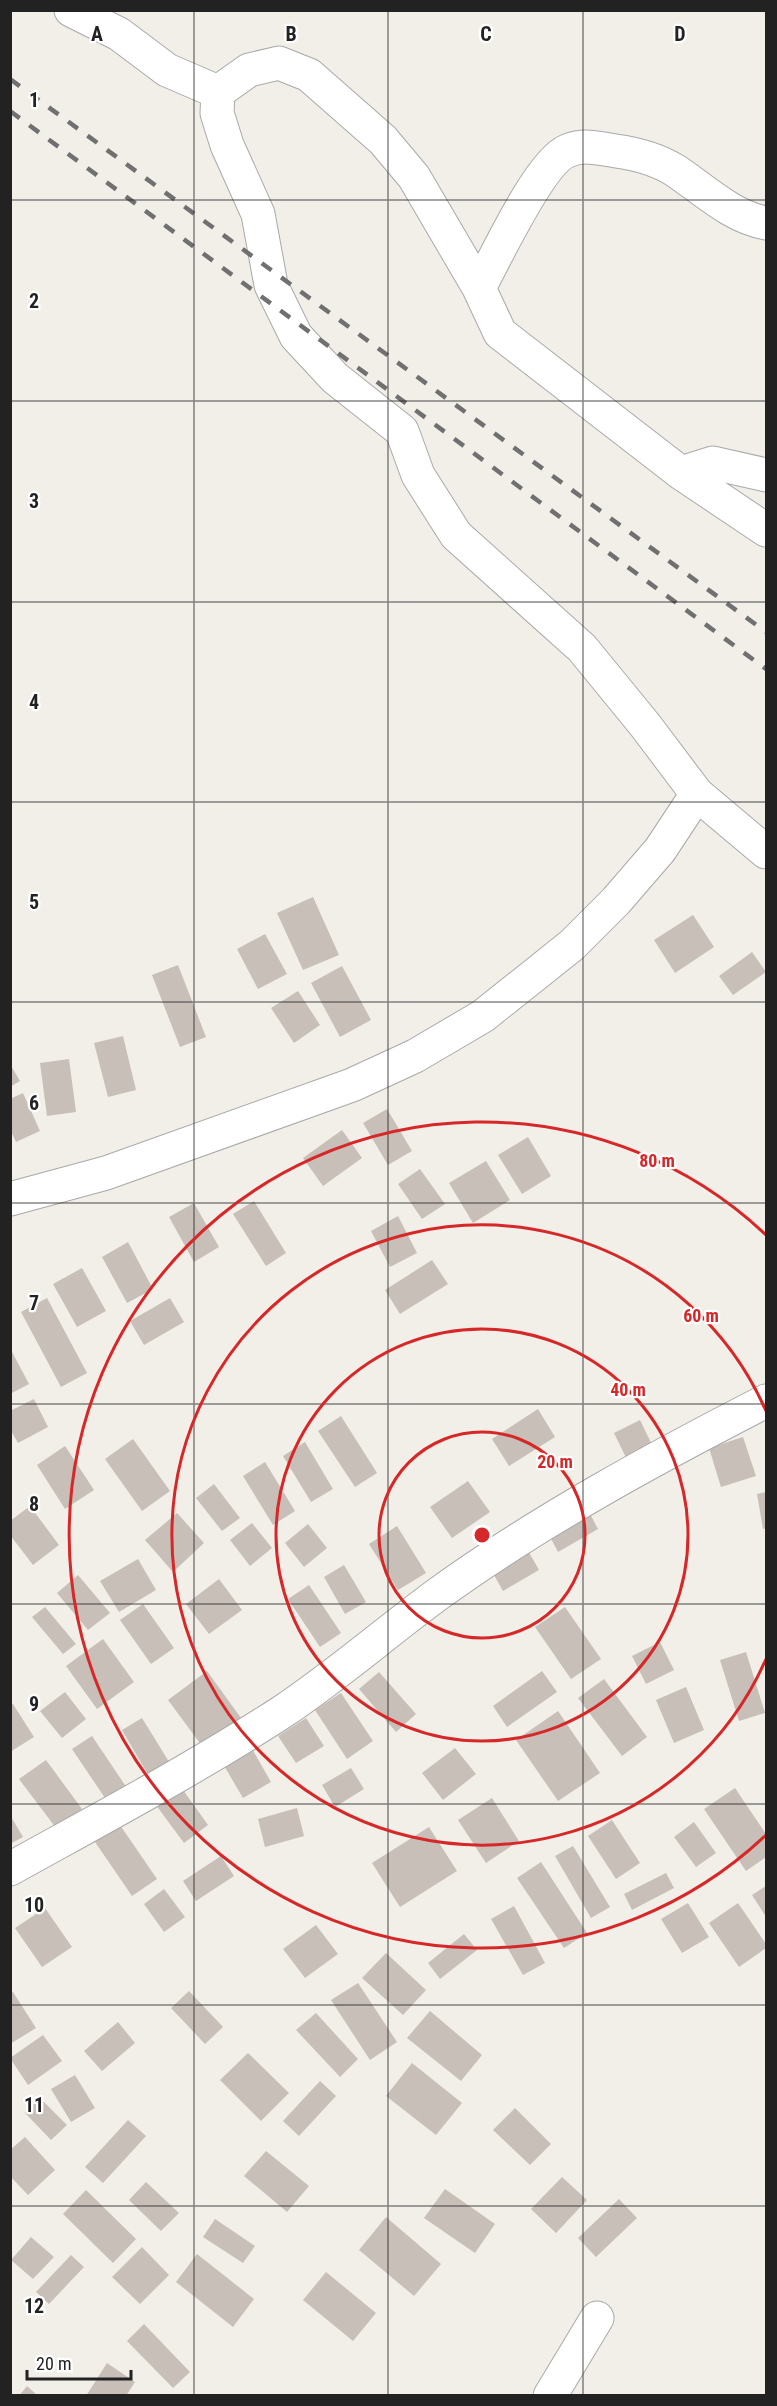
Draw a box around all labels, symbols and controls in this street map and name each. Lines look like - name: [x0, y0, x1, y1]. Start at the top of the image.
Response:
- text: A: [91, 22, 103, 46]
- text: B: [285, 22, 297, 46]
- text: C: [480, 22, 492, 46]
- text: D: [674, 22, 686, 46]
- text: 1: [29, 88, 39, 112]
- text: 2: [29, 289, 39, 313]
- text: 3: [29, 489, 39, 513]
- text: 4: [29, 690, 39, 714]
- text: 5: [29, 890, 39, 914]
- text: 6: [29, 1091, 39, 1115]
- text: 80 m: [639, 1150, 675, 1171]
- text: 7: [29, 1291, 39, 1315]
- text: 60 m: [683, 1305, 719, 1326]
- text: 40 m: [610, 1379, 646, 1400]
- text: 20 m: [537, 1451, 573, 1472]
- text: 8: [29, 1492, 39, 1516]
- centre of rings: [472, 1525, 492, 1545]
- text: 9: [29, 1692, 39, 1716]
- text: 10: [24, 1893, 44, 1917]
- text: 11: [24, 2093, 44, 2117]
- text: 12: [24, 2294, 44, 2318]
- scale bar: [27, 2343, 130, 2381]
- text: 20 m: [36, 2353, 71, 2374]

